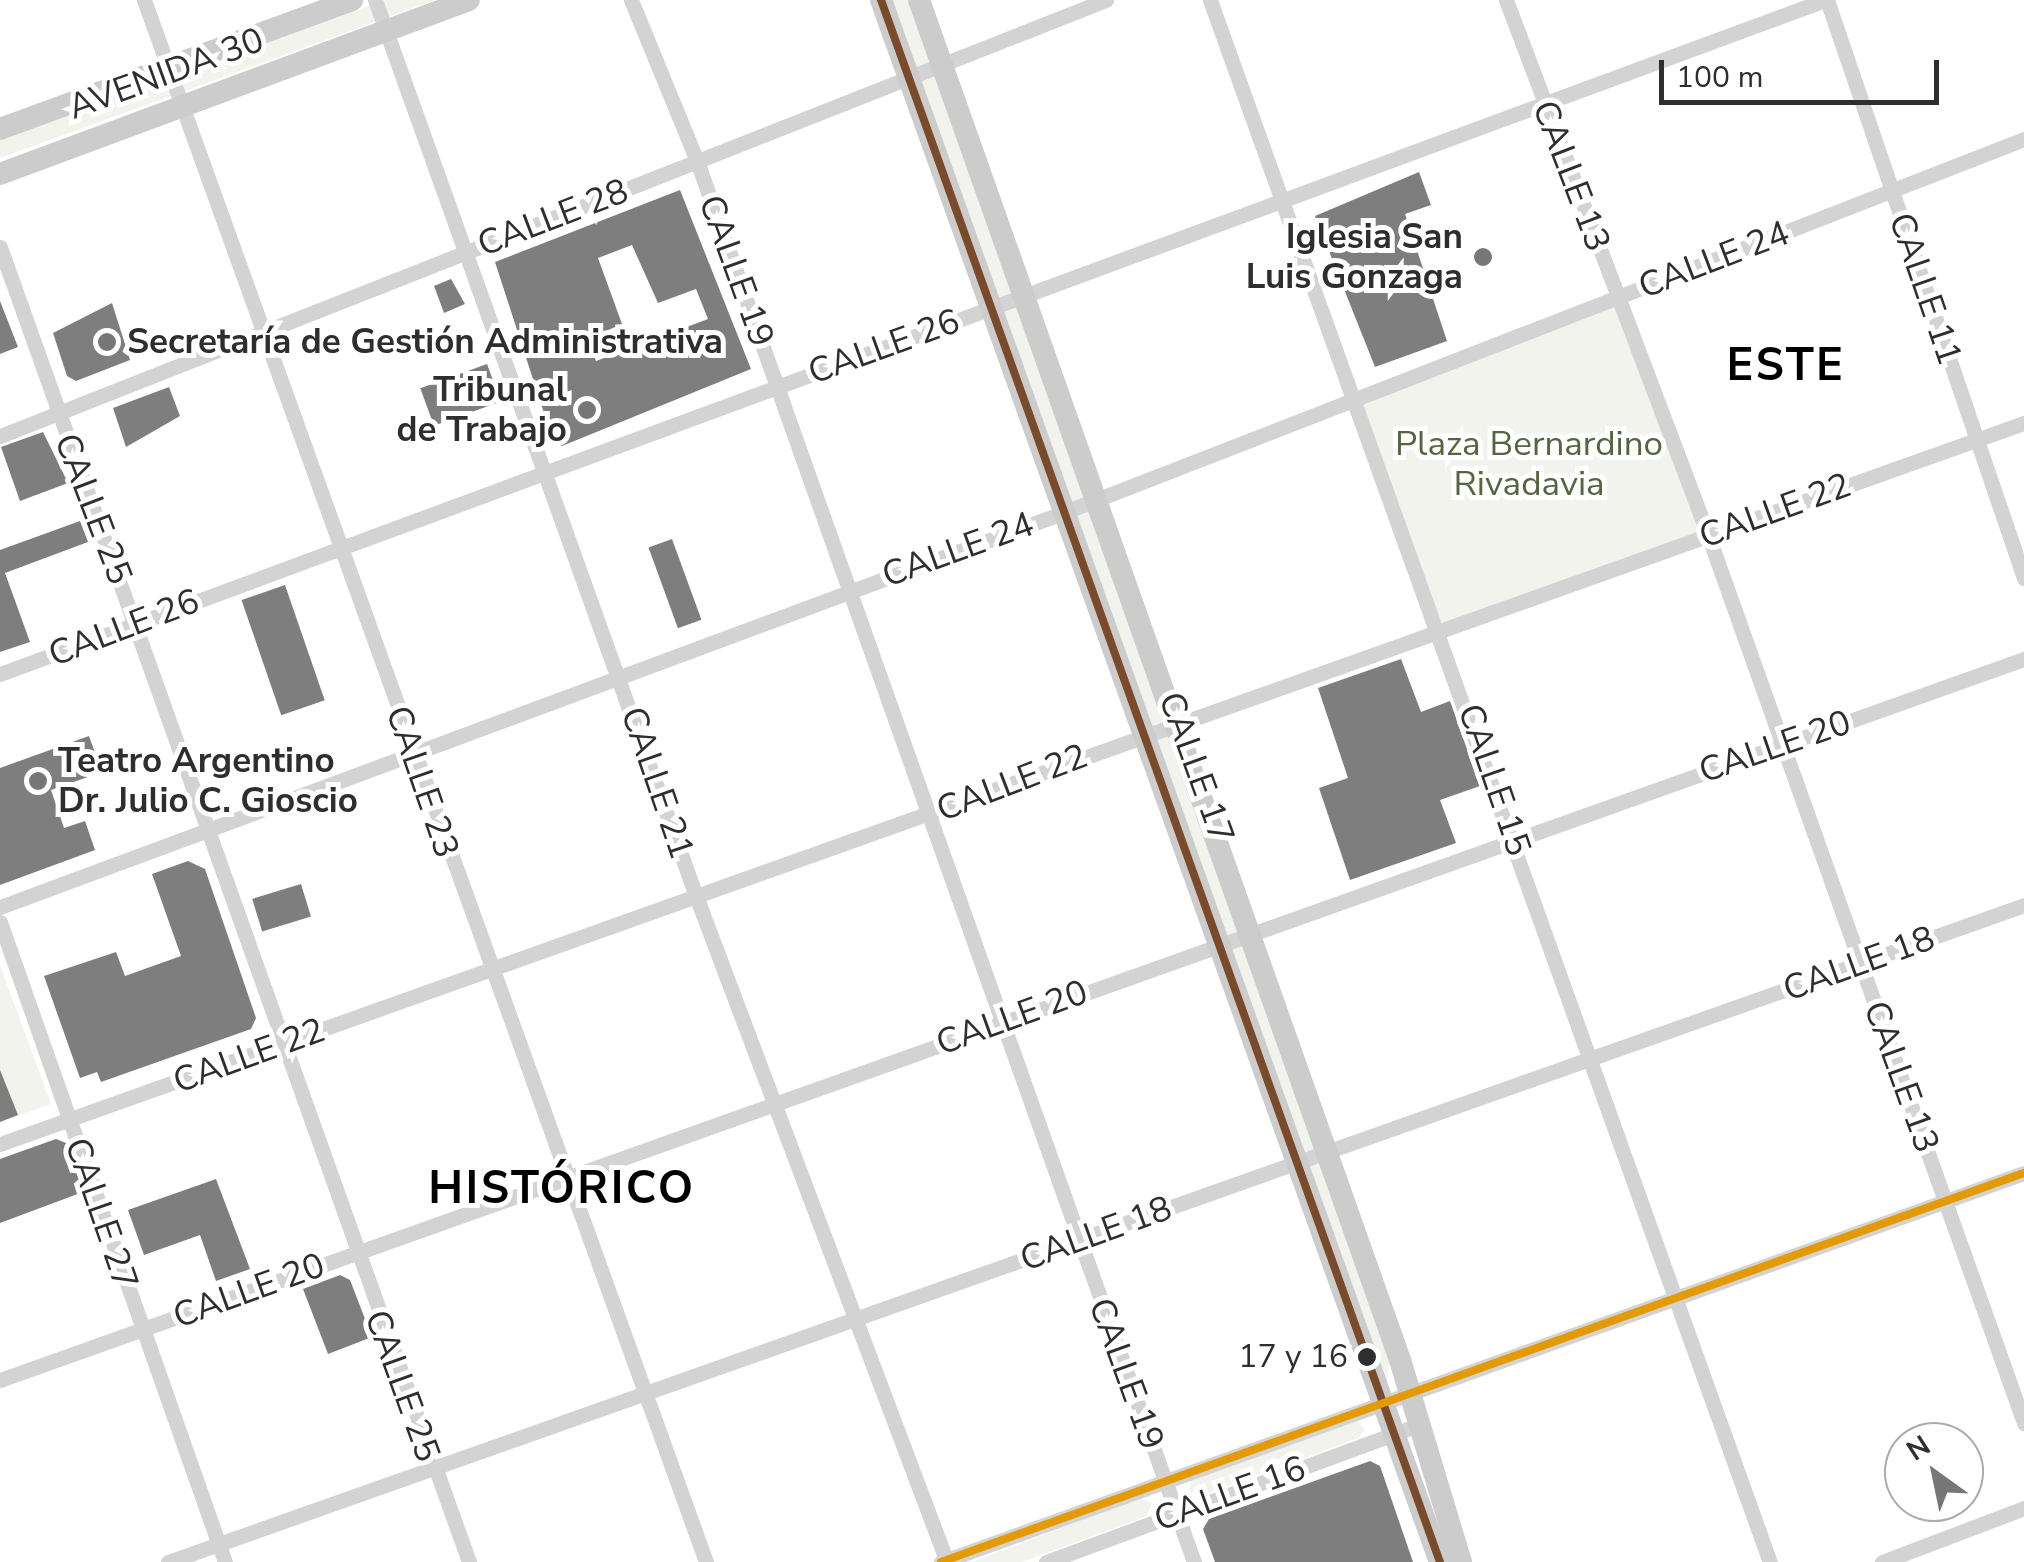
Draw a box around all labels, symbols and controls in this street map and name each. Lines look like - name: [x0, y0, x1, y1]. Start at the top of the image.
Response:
- street label: AVENIDA 30: [62, 19, 270, 129]
- scale bar: [1664, 40, 1944, 102]
- text: 100 m: [1676, 57, 1763, 98]
- street label: CALLE 13: [1523, 95, 1619, 257]
- street label: CALLE 28: [472, 170, 634, 266]
- street label: CALLE 19: [689, 190, 783, 352]
- street label: CALLE 11: [1879, 208, 1971, 370]
- street label: CALLE 24: [1633, 212, 1795, 308]
- place label: Iglesia San Luis Gonzaga: [1246, 216, 1463, 298]
- marker: Iglesia San Luis Gonzaga: [1472, 246, 1494, 268]
- street label: CALLE 26: [803, 300, 965, 394]
- place label: Secretaría de Gestión Administrativa: [127, 321, 723, 363]
- marker: Secretaría de Gestión Administrativa: [96, 331, 118, 353]
- district label: ESTE: [1727, 339, 1845, 393]
- place label: Tribunal de Trabajo: [397, 369, 567, 451]
- marker: Tribunal de Trabajo: [576, 399, 598, 421]
- park label: Plaza Bernardino Rivadavia: [1395, 423, 1663, 505]
- street label: CALLE 25: [45, 428, 141, 590]
- street label: CALLE 22: [1694, 464, 1856, 558]
- street label: CALLE 24: [877, 503, 1039, 597]
- street label: CALLE 26: [43, 580, 205, 676]
- street label: CALLE 17: [1149, 687, 1243, 849]
- street label: CALLE 15: [1448, 699, 1540, 861]
- street label: CALLE 23: [376, 701, 468, 863]
- street label: CALLE 20: [1694, 701, 1856, 793]
- street label: CALLE 21: [611, 702, 703, 864]
- street label: CALLE 22: [931, 735, 1093, 831]
- place label: Teatro Argentino Dr. Julio C. Gioscio: [58, 740, 358, 822]
- marker: Teatro Argentino Dr. Julio C. Gioscio: [27, 770, 49, 792]
- street label: CALLE 18: [1778, 917, 1940, 1011]
- street label: CALLE 20: [931, 971, 1093, 1065]
- street label: CALLE 13: [1854, 996, 1948, 1158]
- street label: CALLE 22: [168, 1009, 330, 1103]
- street label: CALLE 27: [55, 1133, 147, 1295]
- district label: HISTÓRICO: [428, 1162, 696, 1216]
- street label: CALLE 18: [1015, 1187, 1177, 1281]
- street label: CALLE 20: [168, 1244, 330, 1338]
- street label: CALLE 19: [1079, 1293, 1173, 1455]
- street label: CALLE 25: [355, 1305, 449, 1467]
- place label: 17 y 16: [1238, 1338, 1348, 1376]
- marker: 17 y 16: [1357, 1347, 1377, 1367]
- north arrow: [1884, 1422, 1984, 1522]
- text: N: [1900, 1427, 1938, 1470]
- street label: CALLE 16: [1149, 1447, 1311, 1541]

